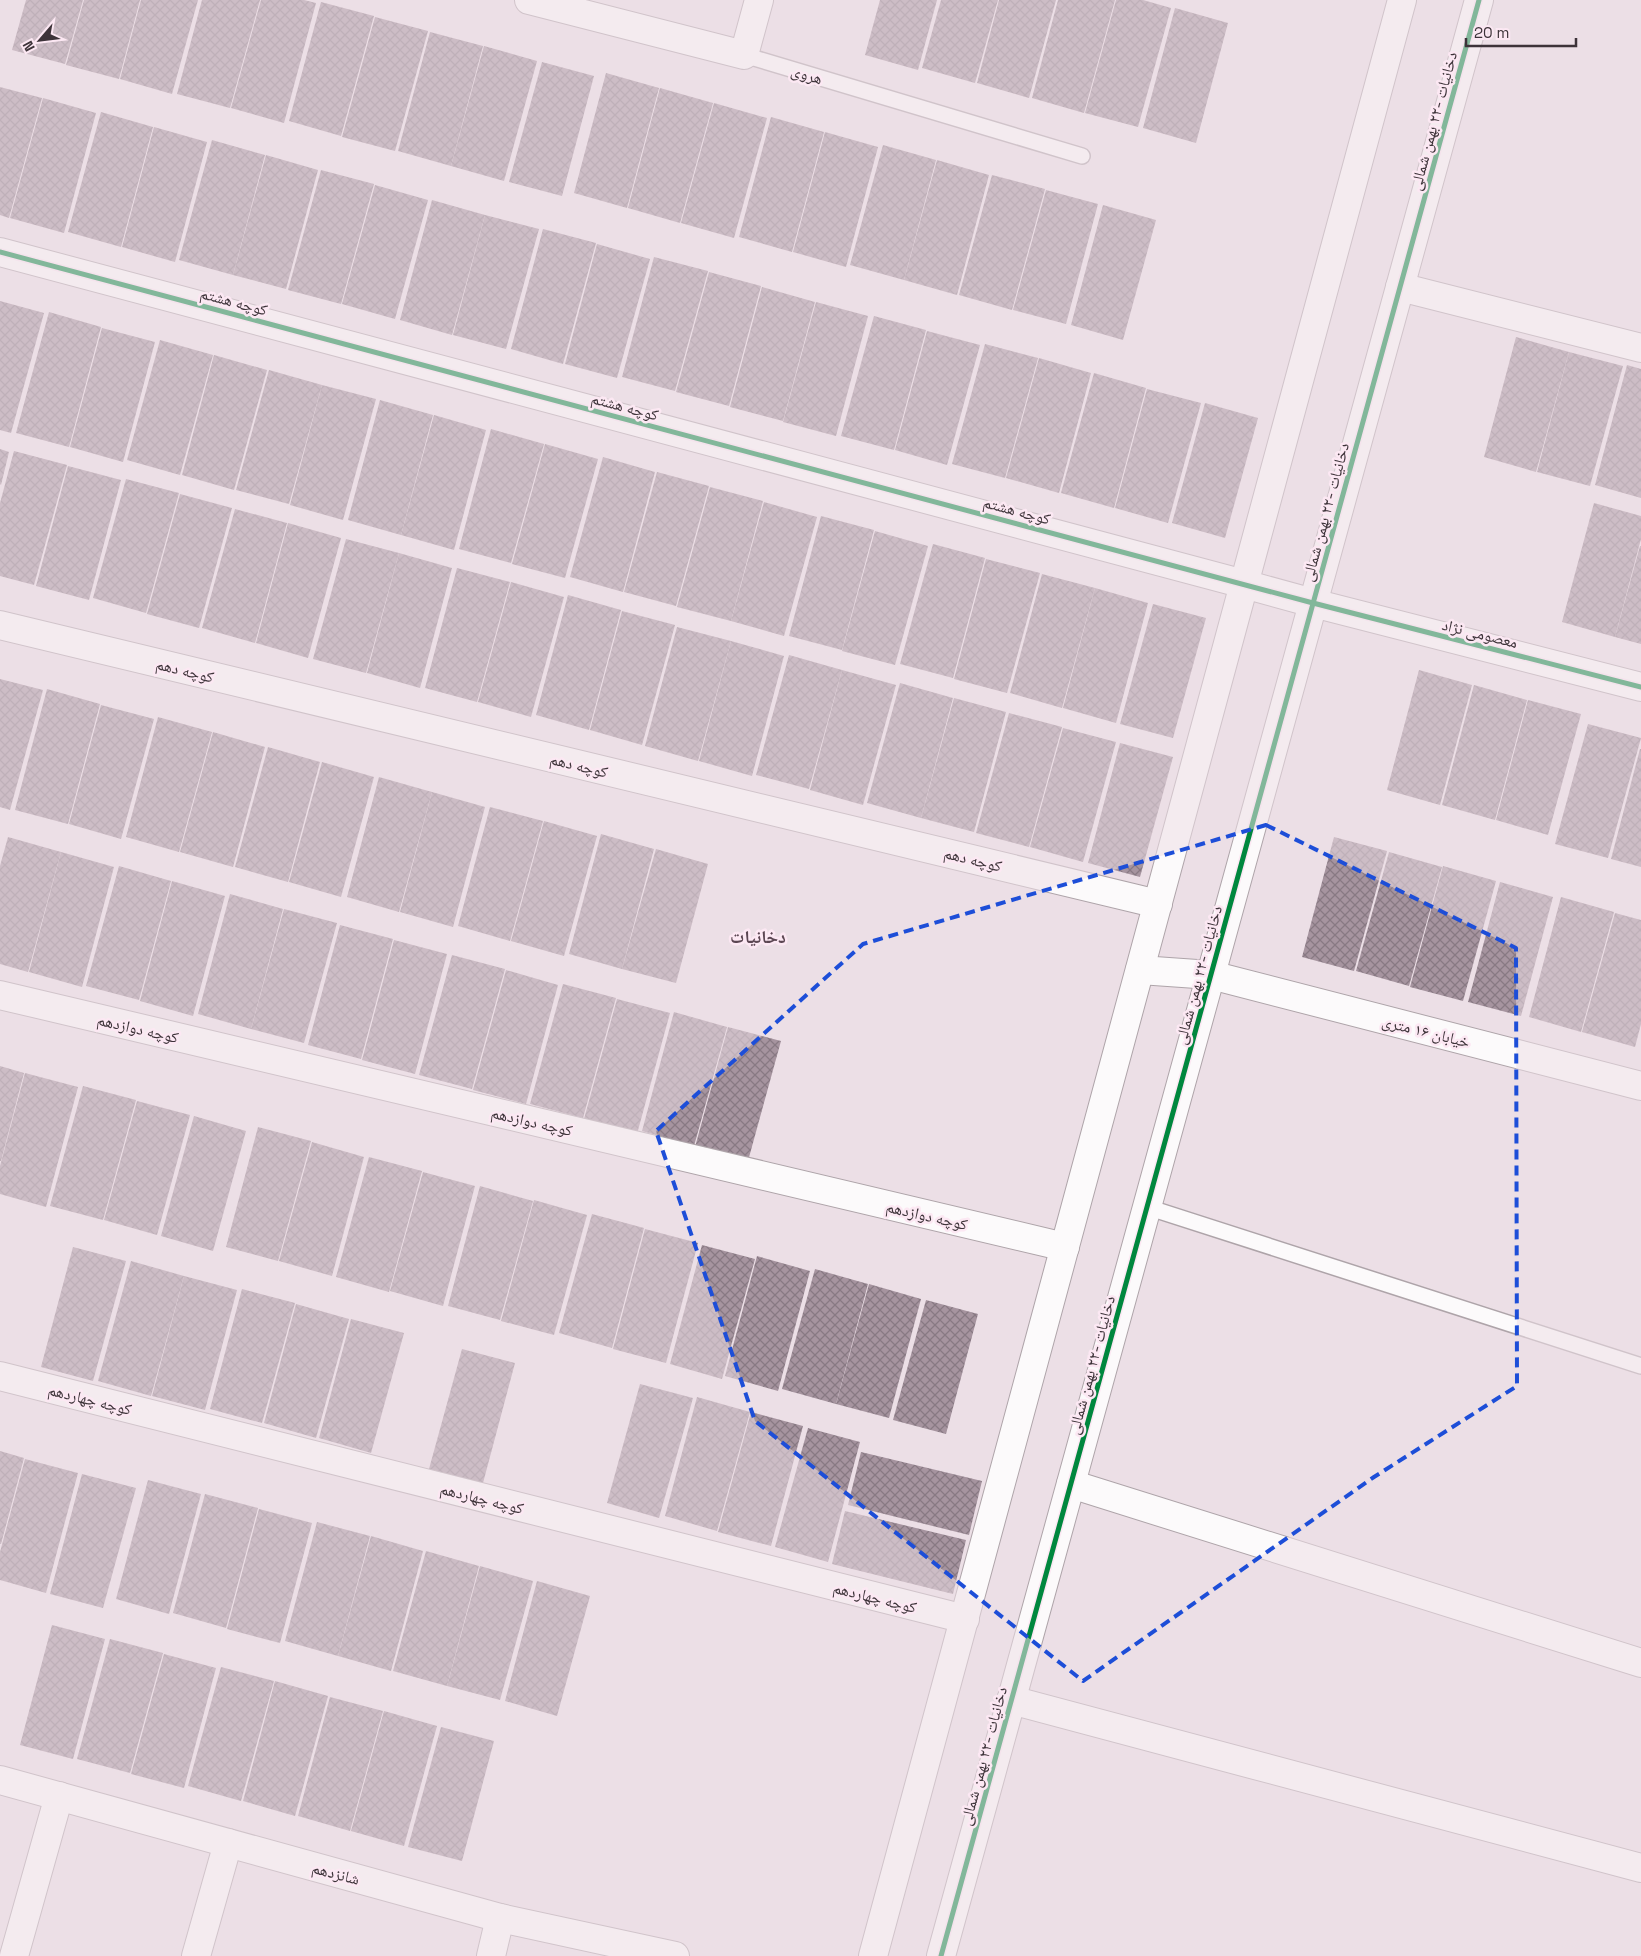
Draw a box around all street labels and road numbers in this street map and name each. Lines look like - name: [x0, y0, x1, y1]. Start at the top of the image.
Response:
- street label: دخانیات -۲۲ بهمن شمالی: [1405, 49, 1462, 193]
- street label: هروی: [788, 60, 825, 89]
- street label: کوچه هشتم: [198, 282, 270, 321]
- street label: کوچه هشتم: [589, 387, 661, 426]
- street label: دخانیات -۲۲ بهمن شمالی: [1297, 440, 1354, 584]
- street label: کوچه هشتم: [981, 491, 1053, 530]
- street label: معصومی نژاد: [1440, 614, 1520, 653]
- street label: کوچه دهم: [154, 653, 216, 688]
- street label: کوچه دهم: [548, 748, 610, 783]
- street label: کوچه دهم: [942, 842, 1004, 877]
- street label: دخانیات -۲۲ بهمن شمالی: [1170, 903, 1227, 1047]
- street label: کوچه دوازدهم: [95, 1009, 181, 1048]
- street label: خیابان ۱۶ متری: [1380, 1010, 1472, 1053]
- street label: کوچه دوازدهم: [489, 1102, 575, 1141]
- street label: کوچه دوازدهم: [884, 1196, 970, 1235]
- street label: دخانیات -۲۲ بهمن شمالی: [1063, 1293, 1120, 1437]
- street label: کوچه چهاردهم: [46, 1379, 134, 1420]
- street label: کوچه چهاردهم: [438, 1478, 526, 1519]
- street label: کوچه چهاردهم: [831, 1577, 919, 1618]
- street label: دخانیات -۲۲ بهمن شمالی: [955, 1684, 1012, 1828]
- street label: شانزدهم: [310, 1857, 362, 1890]

